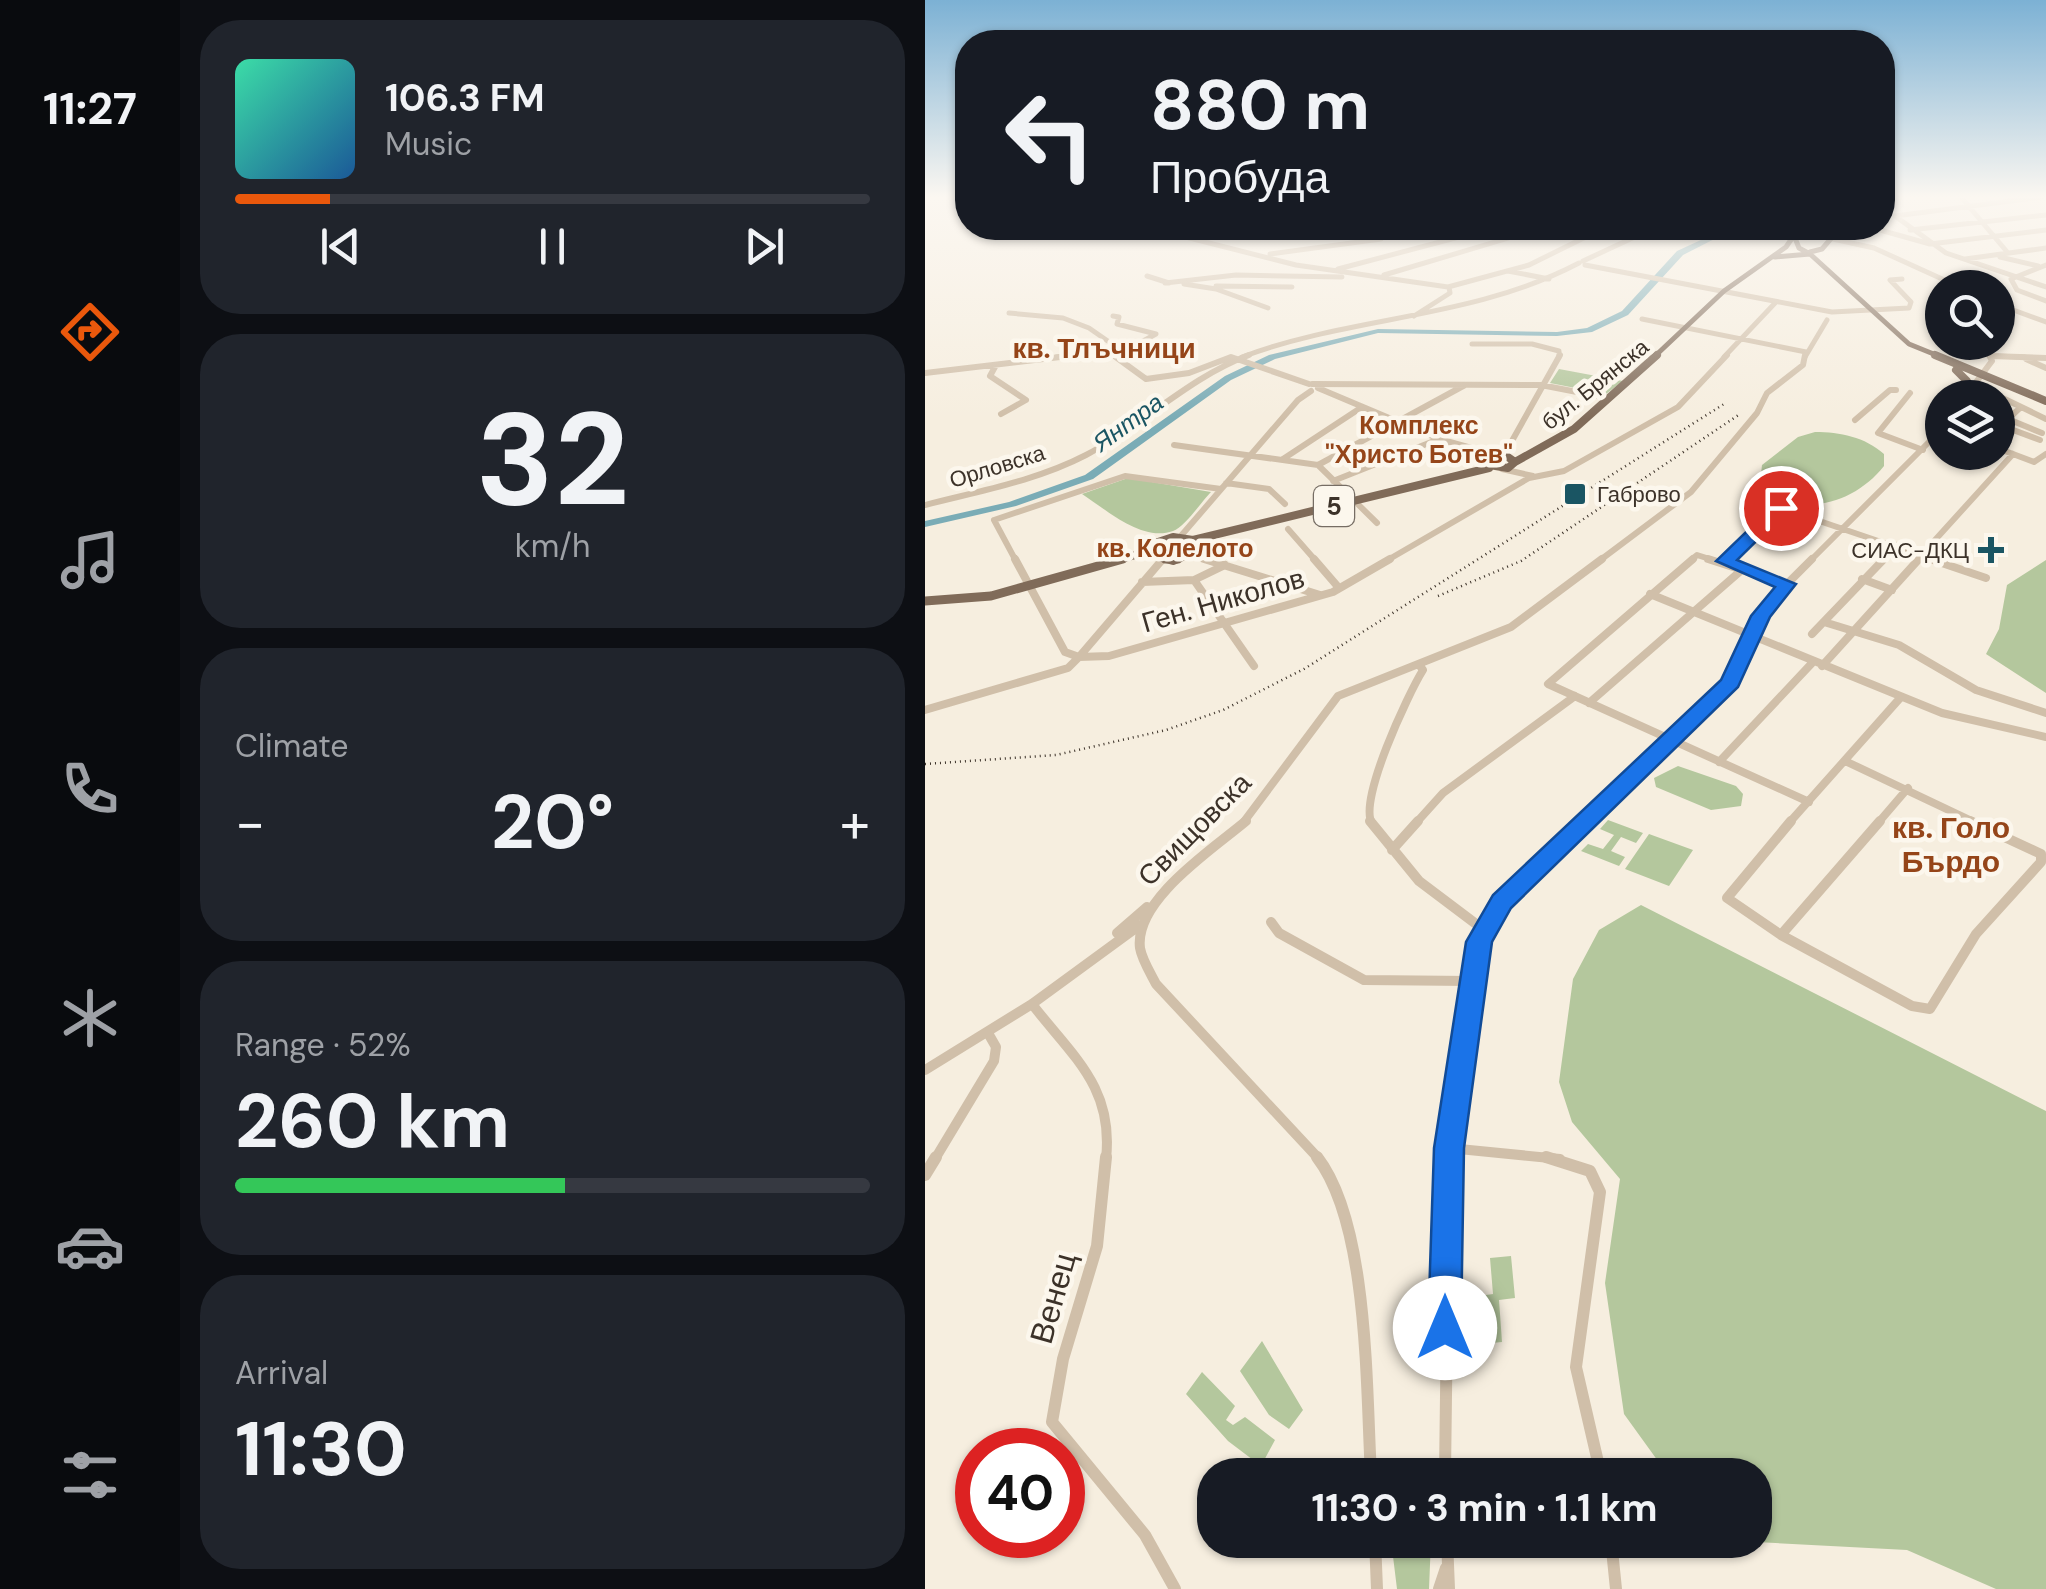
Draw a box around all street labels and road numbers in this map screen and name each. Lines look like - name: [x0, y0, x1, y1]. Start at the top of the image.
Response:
- street label: бул. Брянска: [1536, 332, 1655, 436]
- street label: Орловска: [946, 438, 1049, 495]
- road number: 5: [1314, 486, 1354, 526]
- street label: Ген. Николов: [1137, 560, 1309, 641]
- street label: Свищовска: [1130, 764, 1259, 894]
- street label: Венец: [1020, 1248, 1086, 1348]

